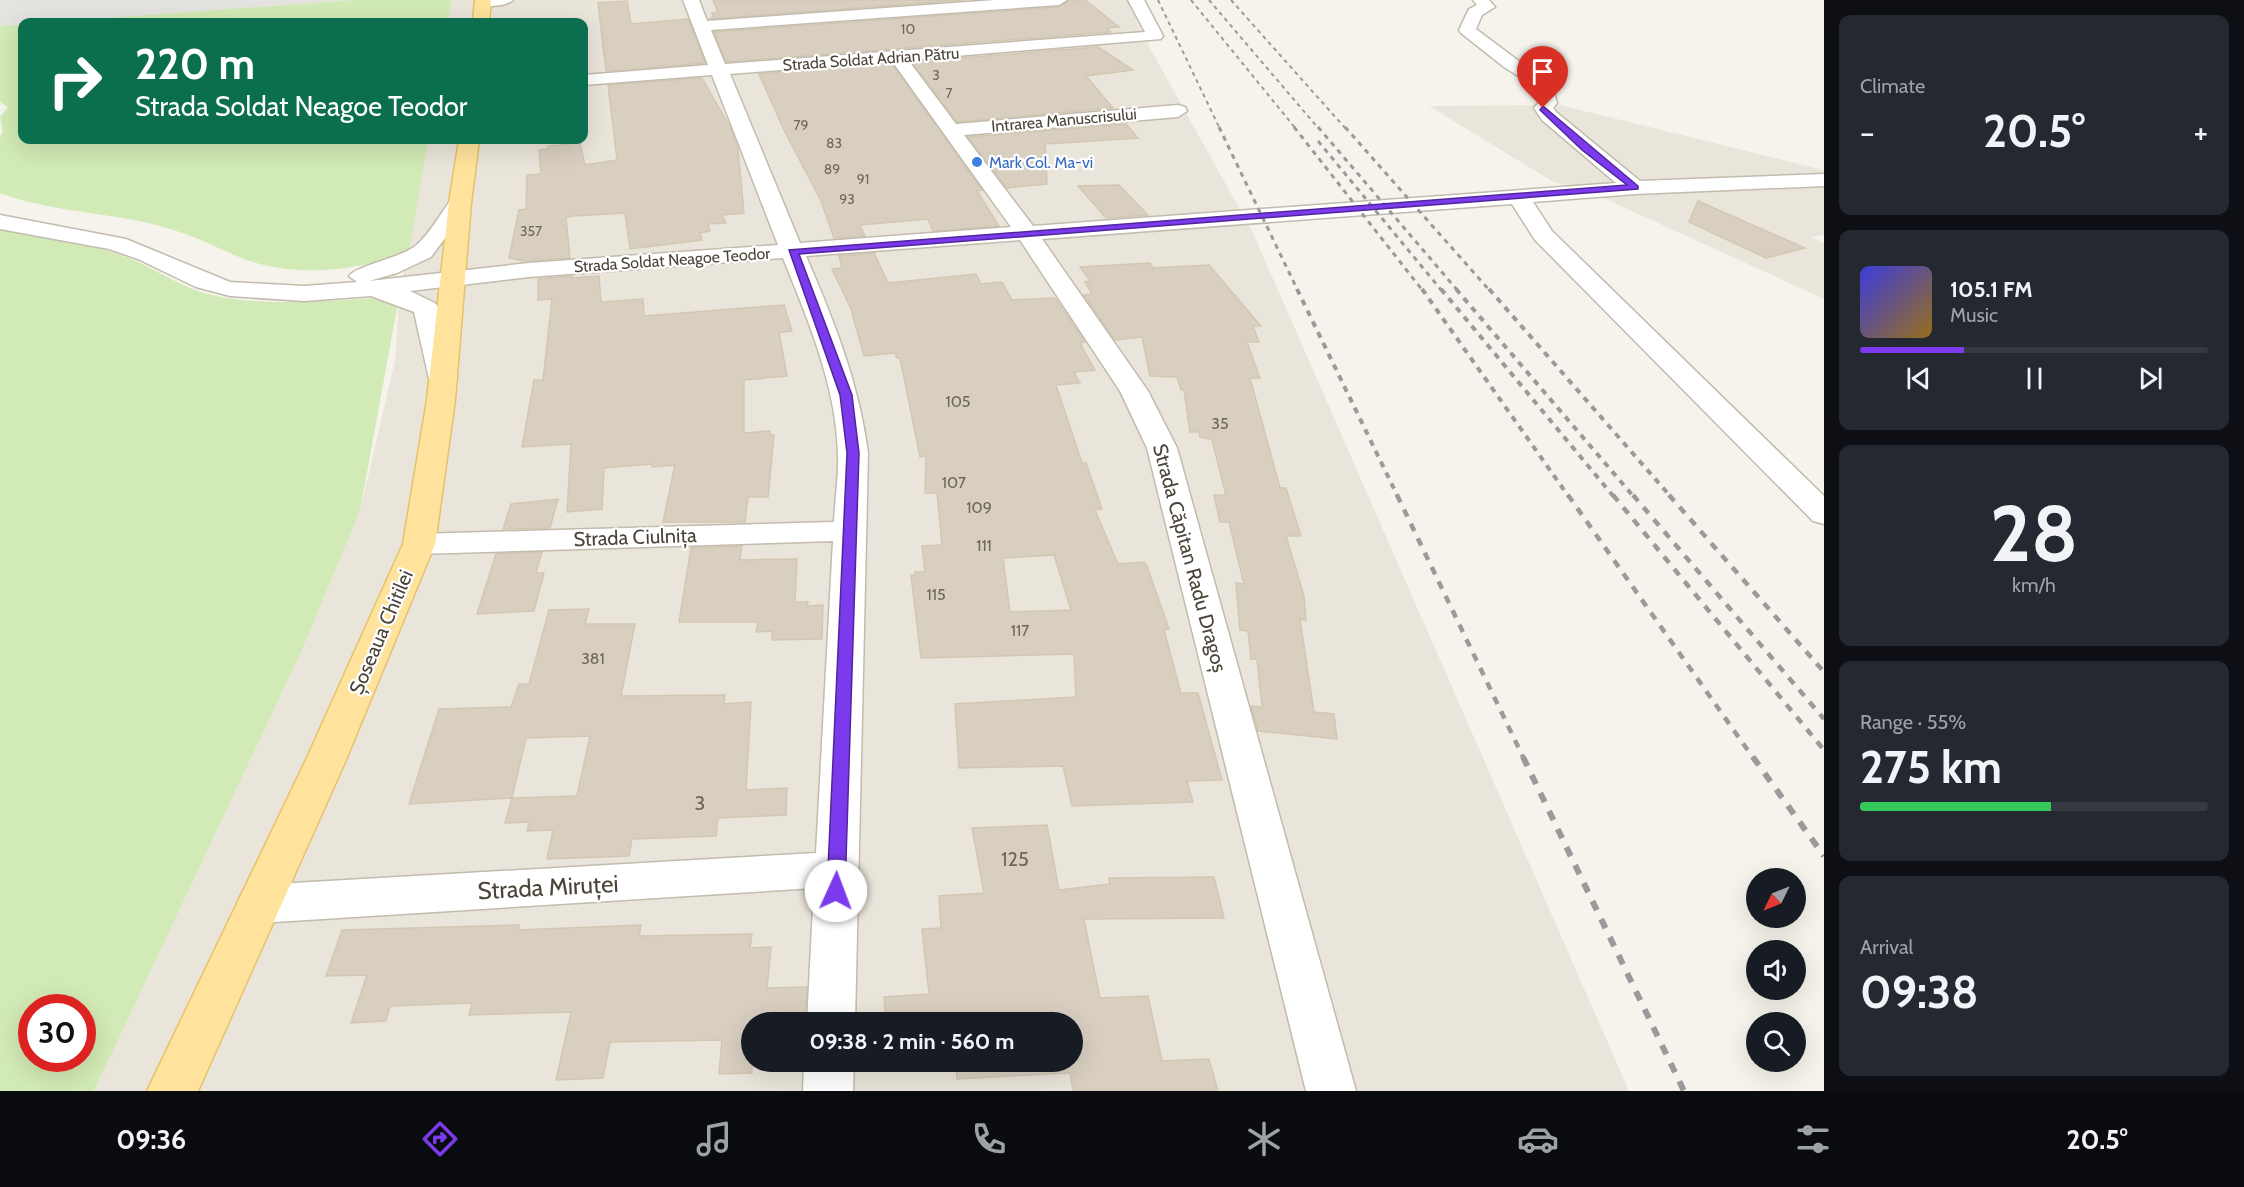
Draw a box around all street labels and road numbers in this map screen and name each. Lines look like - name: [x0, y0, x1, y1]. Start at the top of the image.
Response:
- street label: Strada Soldat Adrian Pătru: [782, 43, 960, 75]
- street label: Intrarea Manuscrisului: [991, 104, 1137, 136]
- street label: Strada Soldat Neagoe Teodor: [573, 244, 772, 276]
- street label: Strada Căpitan Radu Dragoș: [1147, 441, 1232, 675]
- street label: Strada Ciulnița: [573, 523, 697, 552]
- street label: Șoseaua Chitilei: [344, 566, 419, 698]
- street label: Strada Miruței: [477, 869, 619, 906]

